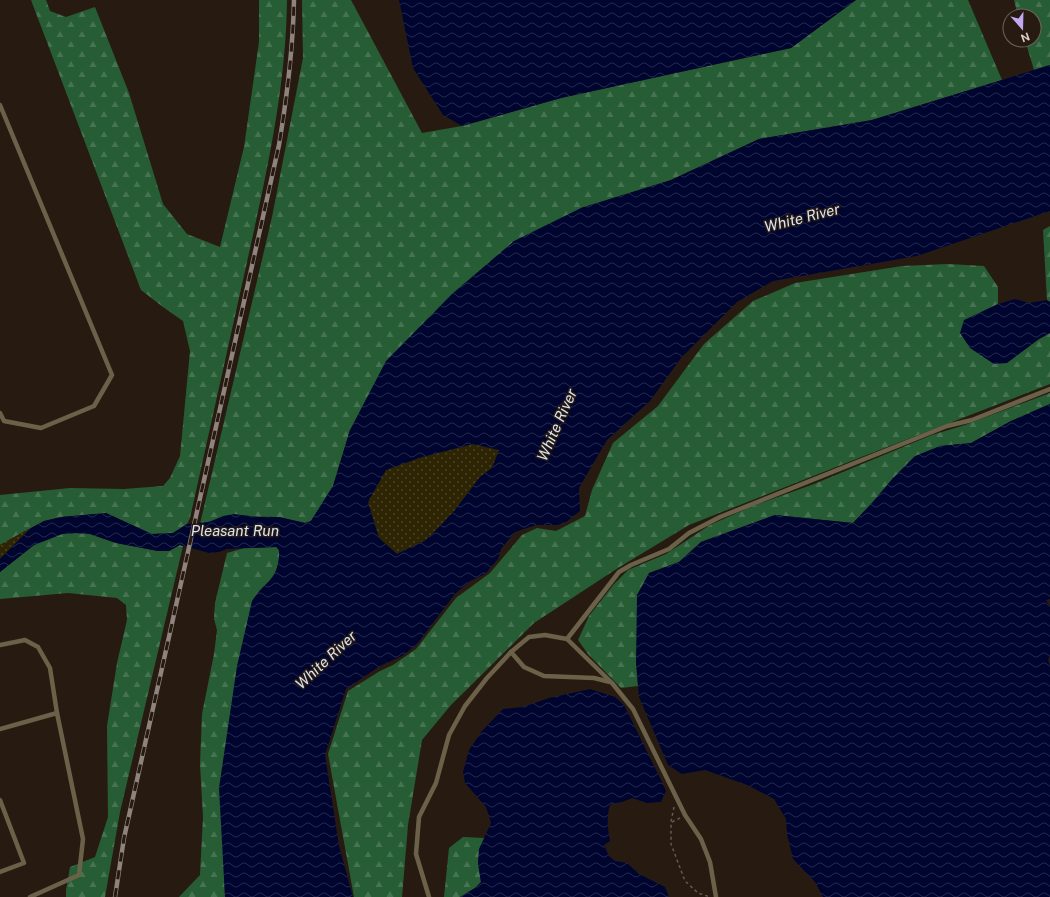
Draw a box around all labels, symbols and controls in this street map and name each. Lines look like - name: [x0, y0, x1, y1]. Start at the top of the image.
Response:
- north arrow: [1002, 8, 1042, 48]
- text: N: [1019, 30, 1032, 45]
- water label: White River: [762, 200, 842, 235]
- water label: White River: [533, 386, 580, 464]
- water label: Pleasant Run: [191, 522, 279, 539]
- water label: White River: [292, 627, 360, 692]

